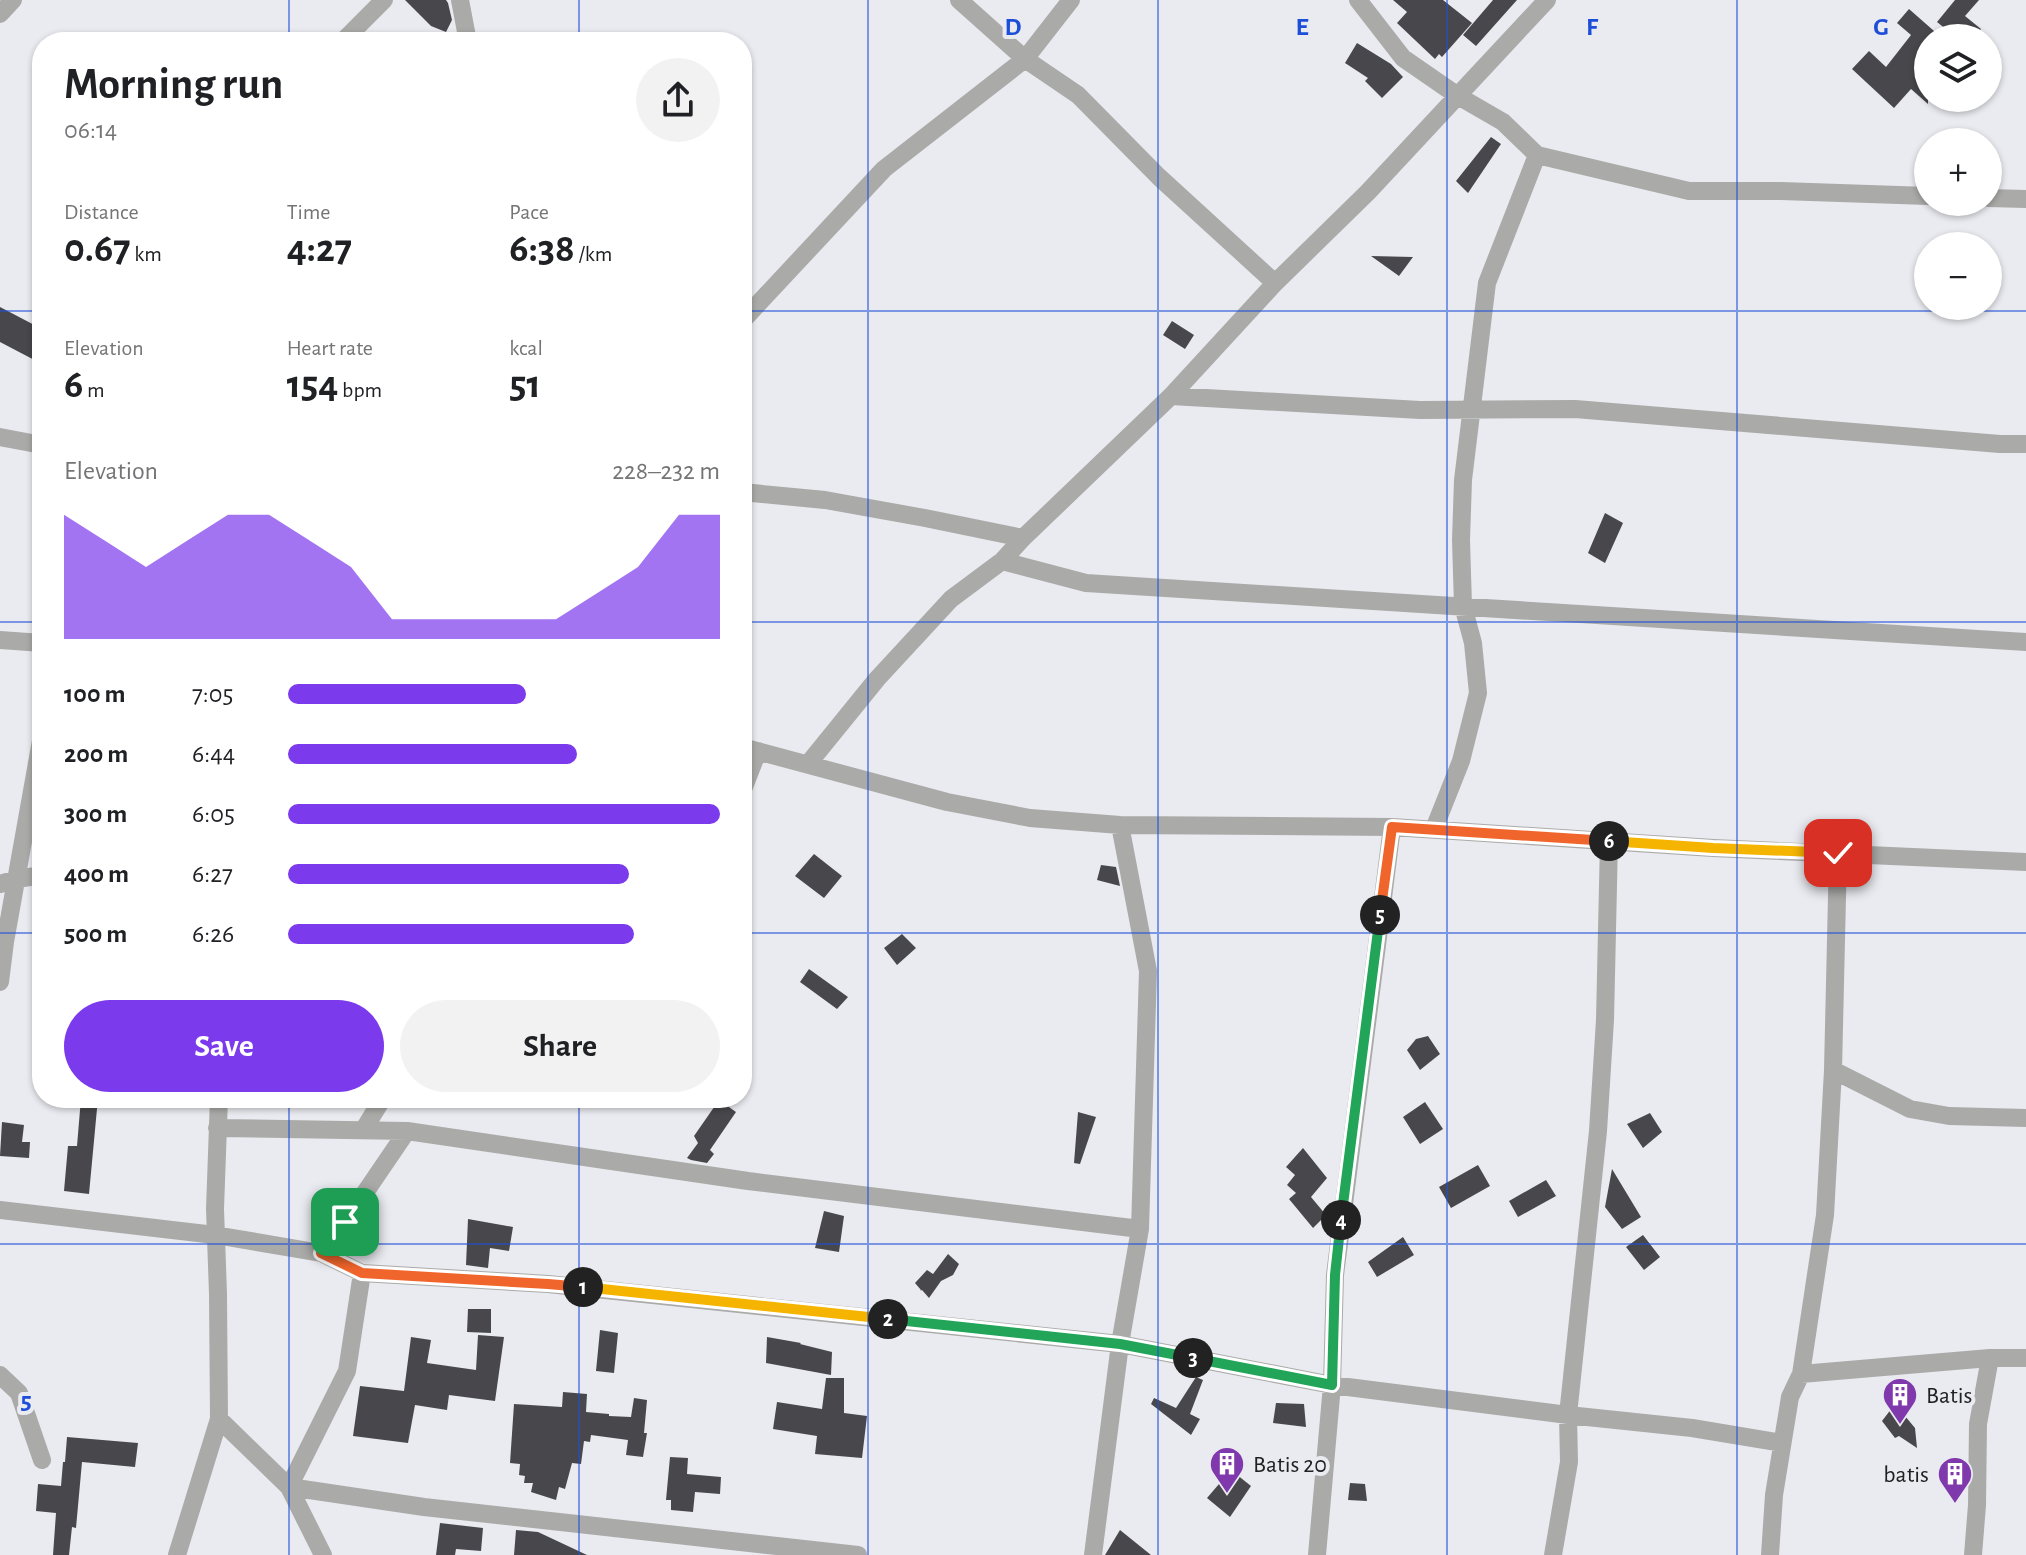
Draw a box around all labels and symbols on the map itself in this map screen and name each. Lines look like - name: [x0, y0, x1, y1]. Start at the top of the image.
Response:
- text: D: [1004, 14, 1022, 40]
- text: E: [1295, 14, 1309, 40]
- text: F: [1586, 14, 1599, 40]
- text: G: [1873, 14, 1889, 40]
- pin: [1804, 819, 1872, 887]
- pin: 6: [1589, 821, 1629, 861]
- pin: 5: [1360, 895, 1400, 935]
- pin: [311, 1188, 379, 1256]
- pin: 4: [1321, 1200, 1361, 1240]
- pin: 1: [563, 1267, 603, 1307]
- pin: 2: [868, 1299, 908, 1339]
- pin: 3: [1173, 1338, 1213, 1378]
- building icon: Batis: [1881, 1376, 1919, 1426]
- place label: Batis: [1926, 1384, 1972, 1408]
- text: 5: [20, 1388, 32, 1414]
- building icon: Batis 20: [1208, 1445, 1246, 1495]
- place label: Batis 20: [1253, 1453, 1327, 1477]
- building icon: batis: [1936, 1455, 1974, 1505]
- place label: batis: [1883, 1463, 1929, 1487]

